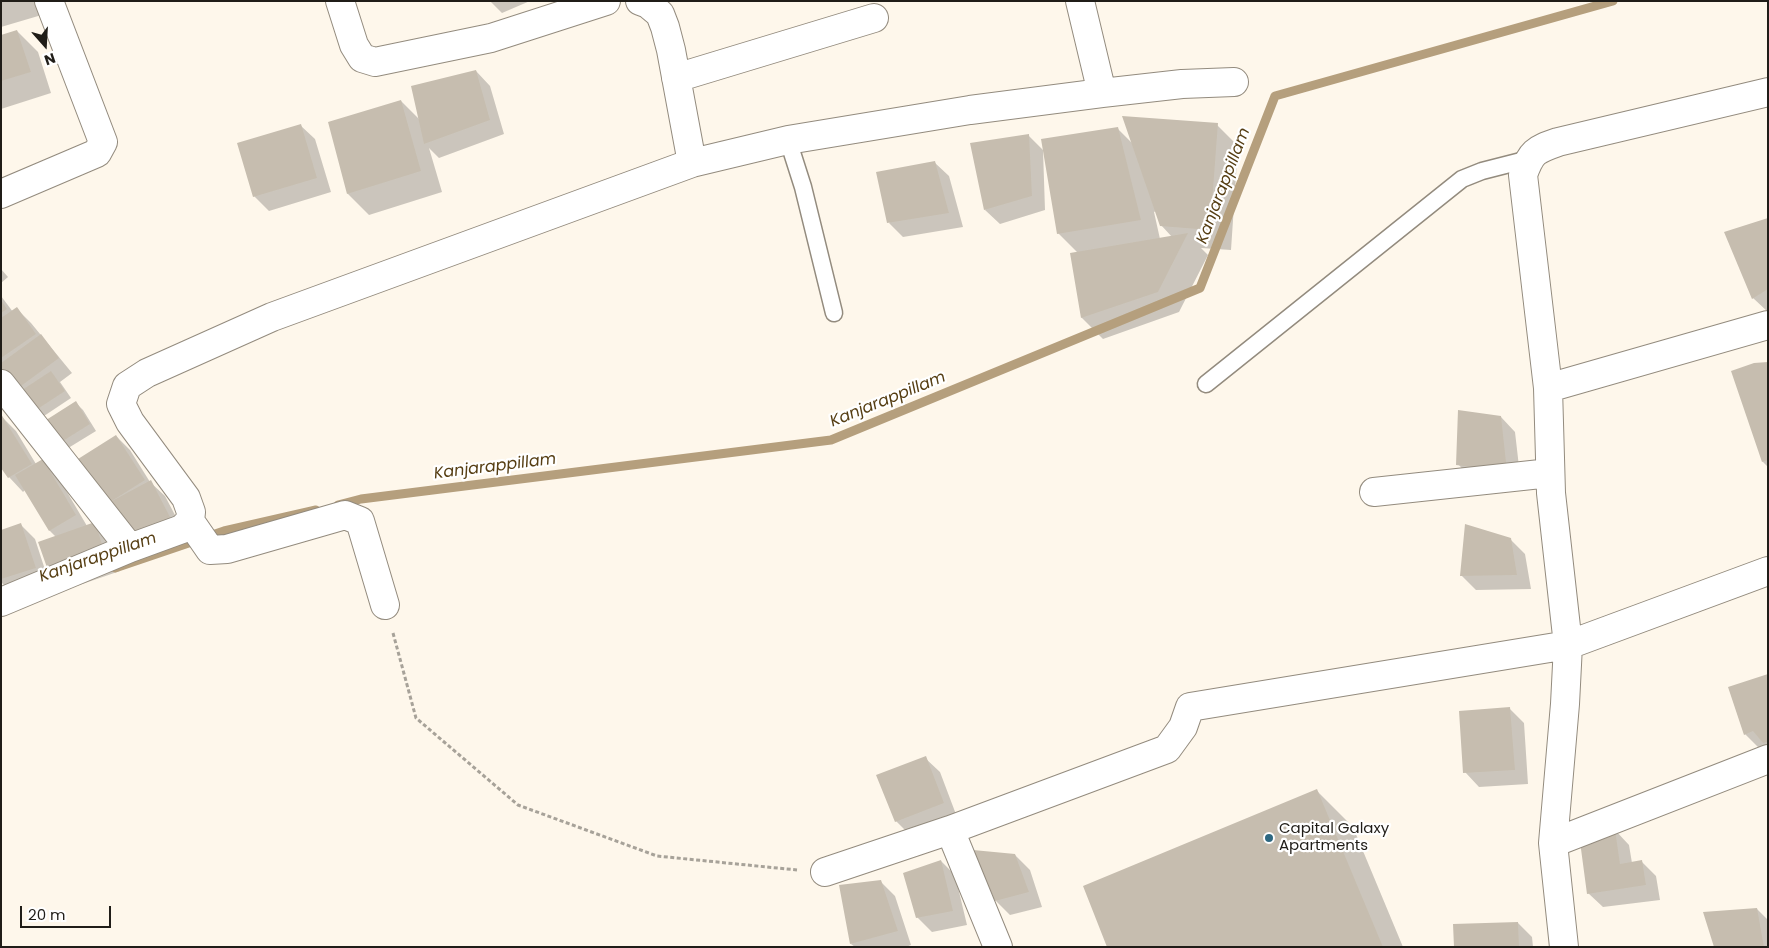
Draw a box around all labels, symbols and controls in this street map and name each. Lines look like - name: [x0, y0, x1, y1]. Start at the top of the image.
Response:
- north arrow: [20, 20, 70, 70]
- text: N: [42, 48, 58, 70]
- water label: Kanjarappillam: [1193, 125, 1255, 247]
- water label: Kanjarappillam: [827, 368, 949, 432]
- water label: Kanjarappillam: [433, 450, 557, 484]
- water label: Kanjarappillam: [37, 529, 159, 587]
- place label: Capital Galaxy Apartments: [1279, 820, 1389, 855]
- marker: Capital Galaxy Apartments: [1263, 832, 1275, 844]
- scale bar: [22, 896, 114, 928]
- text: 20 m: [28, 904, 66, 925]

